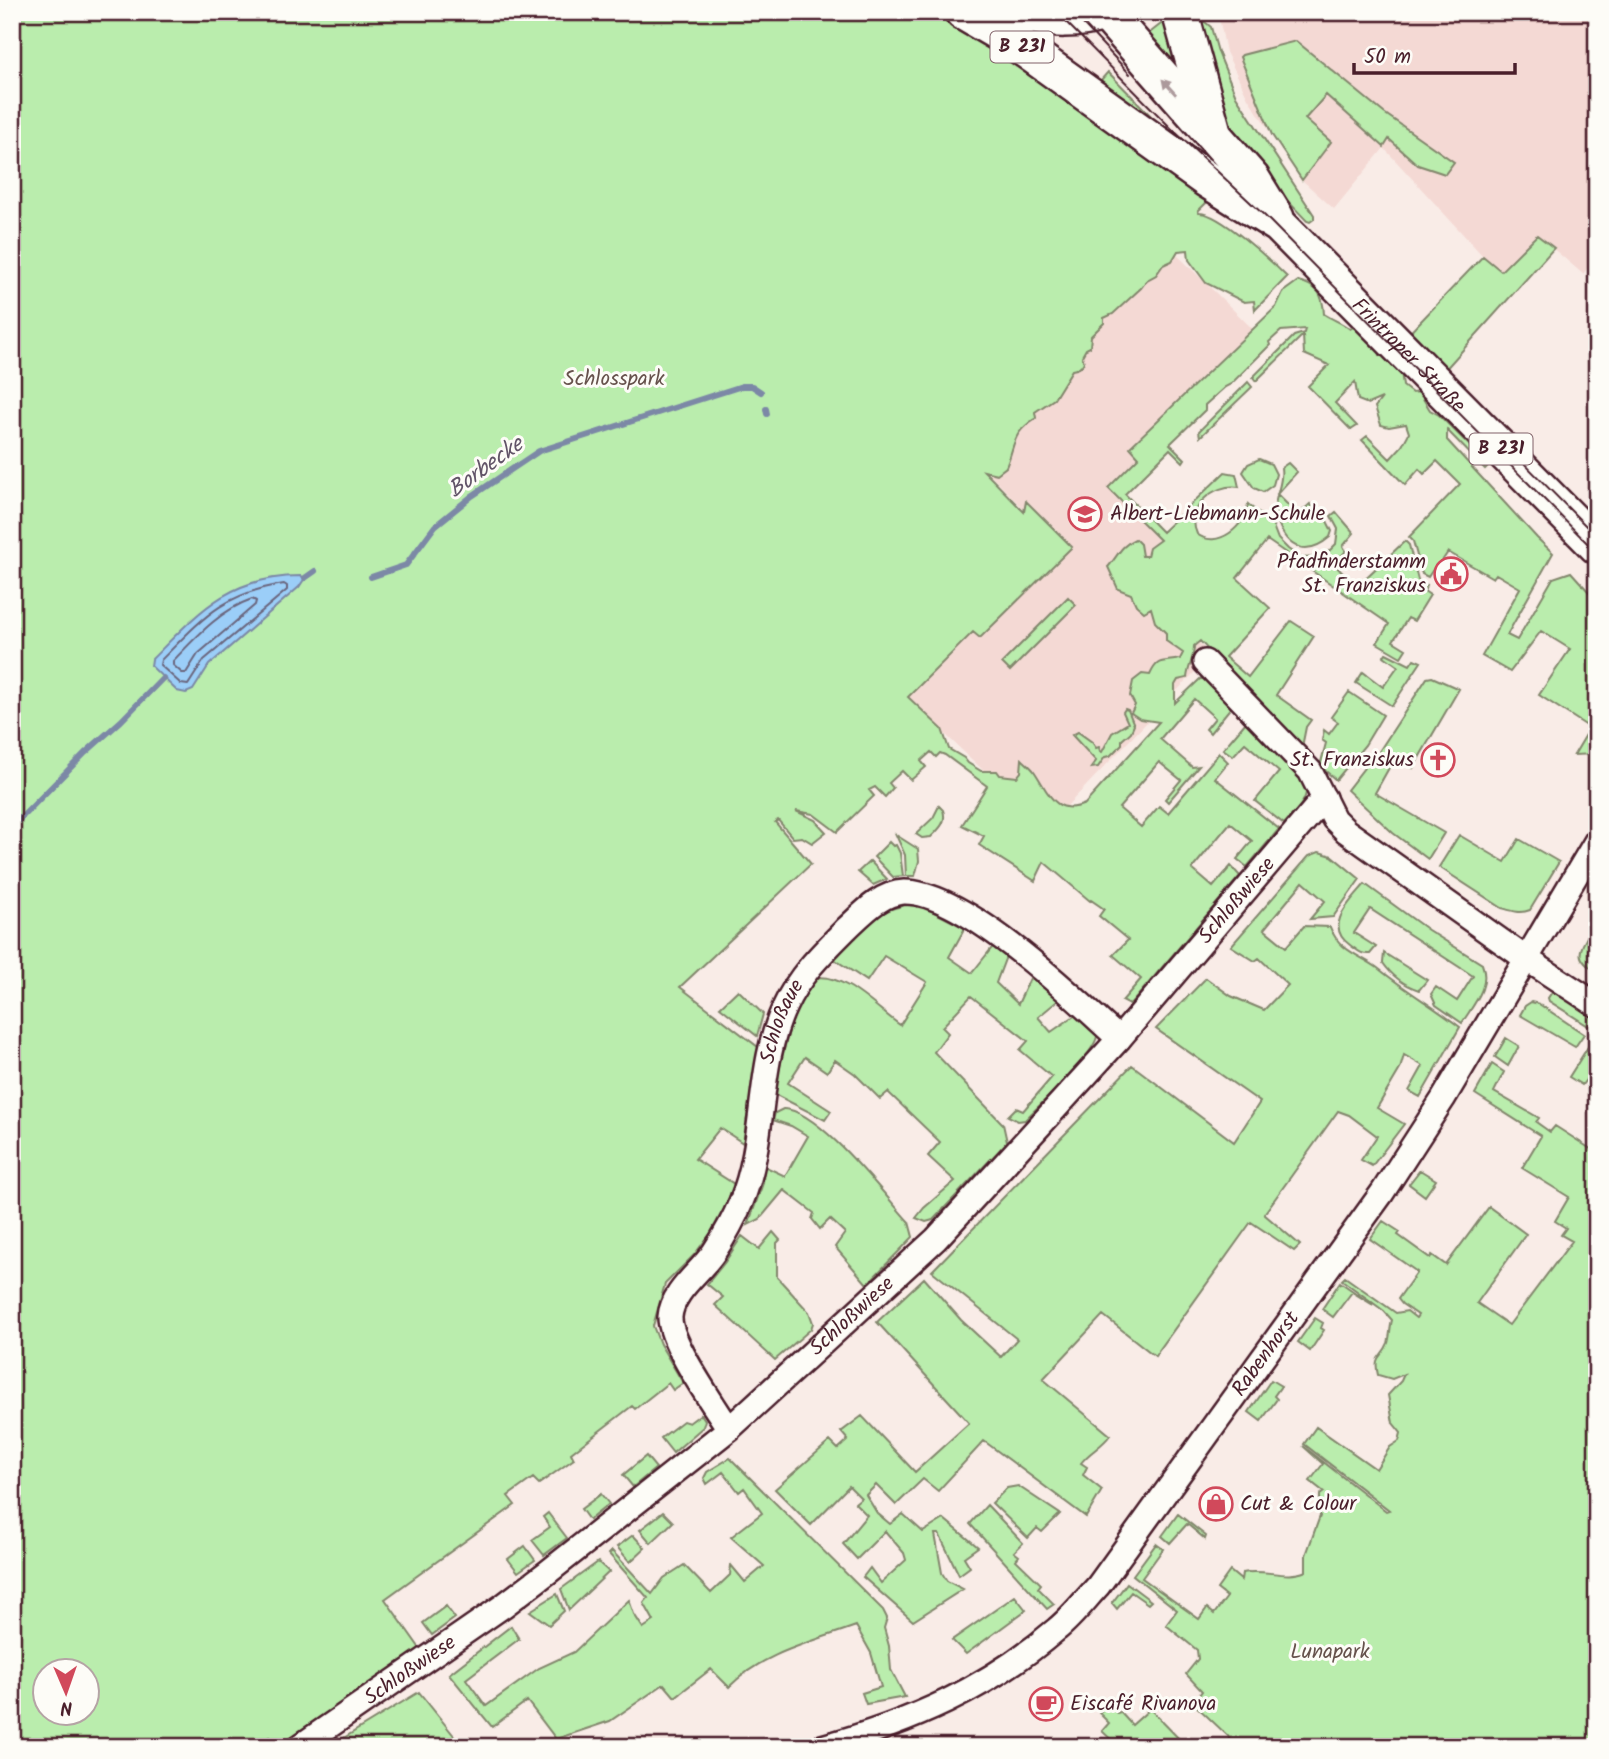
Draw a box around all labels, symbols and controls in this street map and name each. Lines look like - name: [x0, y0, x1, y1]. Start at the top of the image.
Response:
- road number: B 231: [990, 32, 1054, 62]
- scale bar: [1354, 32, 1514, 76]
- text: 50 m: [1364, 41, 1411, 74]
- one-way arrow: [1162, 79, 1178, 96]
- street label: Frintroper Straße: [1343, 290, 1474, 421]
- park label: Schlosspark: [564, 363, 665, 396]
- water label: Borbecke: [440, 426, 534, 508]
- road number: B 231: [1470, 433, 1532, 464]
- school or university icon: Albert-Liebmann-Schule: [1066, 495, 1104, 533]
- place label: Albert-Liebmann-Schule: [1110, 498, 1326, 531]
- place label: Pfadfinderstamm St. Franziskus: [1277, 546, 1426, 603]
- public building icon: Pfadfinderstamm St. Franziskus: [1432, 555, 1470, 593]
- church icon: St. Franziskus: [1419, 741, 1457, 779]
- place label: St. Franziskus: [1290, 744, 1414, 777]
- street label: Schloßwiese: [1190, 849, 1284, 951]
- street label: Schloßaue: [751, 972, 813, 1066]
- street label: Schloßwiese: [802, 1268, 903, 1364]
- street label: Rabenhorst: [1223, 1304, 1308, 1404]
- shop icon: Cut & Colour: [1197, 1485, 1235, 1523]
- place label: Cut & Colour: [1240, 1488, 1357, 1521]
- street label: Schloßwiese: [357, 1626, 463, 1714]
- park label: Lunapark: [1290, 1636, 1370, 1669]
- north arrow: [32, 1658, 102, 1728]
- cafe icon: Eiscafé Rivanova: [1027, 1685, 1065, 1723]
- place label: Eiscafé Rivanova: [1070, 1688, 1216, 1721]
- text: N: [60, 1692, 73, 1722]

